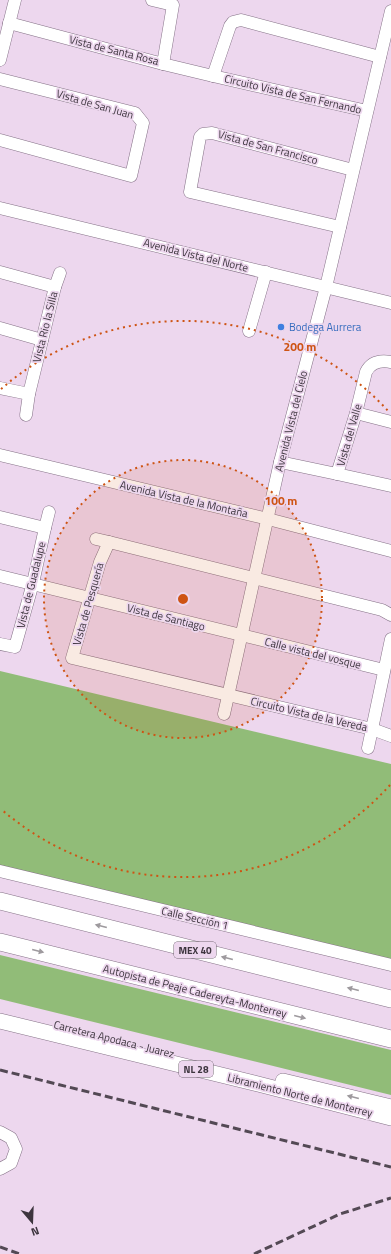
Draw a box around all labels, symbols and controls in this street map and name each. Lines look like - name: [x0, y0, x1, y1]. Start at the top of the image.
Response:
- street label: Vista de Santa Rosa: [68, 31, 161, 69]
- street label: Circuito Vista de San Fernando: [223, 70, 363, 118]
- street label: Vista de San Juan: [54, 85, 136, 123]
- street label: Vista de San Francisco: [216, 126, 320, 168]
- street label: Avenida Vista del Norte: [142, 234, 251, 276]
- street label: Vista Rio la Silla: [28, 289, 62, 364]
- place label: Bodega Aurrera: [289, 319, 362, 335]
- marker: Bodega Aurrera: [276, 322, 286, 332]
- text: 200 m: [284, 337, 316, 356]
- street label: Avenida Vista del Cielo: [271, 369, 311, 473]
- street label: Vista del Valle: [332, 401, 366, 468]
- street label: Avenida Vista de la Montaña: [118, 476, 250, 522]
- text: 100 m: [265, 491, 297, 510]
- street label: Vista de Guadalupe: [13, 540, 50, 630]
- street label: Vista de Pesquería: [69, 560, 108, 647]
- centre of rings: [176, 592, 190, 606]
- street label: Vista de Santiago: [125, 600, 207, 634]
- street label: Calle vista del vosque: [263, 633, 363, 673]
- street label: Circuito Vista de la Vereda: [249, 693, 369, 735]
- street label: Calle Sección 1: [160, 903, 230, 933]
- one-way arrow: [95, 923, 107, 929]
- road number: MEX 40: [174, 942, 216, 958]
- one-way arrow: [32, 949, 44, 955]
- one-way arrow: [221, 955, 233, 961]
- street label: Autopista de Peaje Cadereyta-Monterrey: [101, 960, 289, 1022]
- one-way arrow: [347, 986, 359, 992]
- one-way arrow: [294, 1014, 306, 1020]
- street label: Carretera Apodaca - Juarez: [52, 1016, 176, 1062]
- road number: NL 28: [179, 1061, 213, 1077]
- street label: Libramiento Norte de Monterrey: [226, 1069, 375, 1121]
- one-way arrow: [347, 1094, 359, 1100]
- north arrow: [12, 1202, 52, 1242]
- text: N: [29, 1223, 41, 1240]

